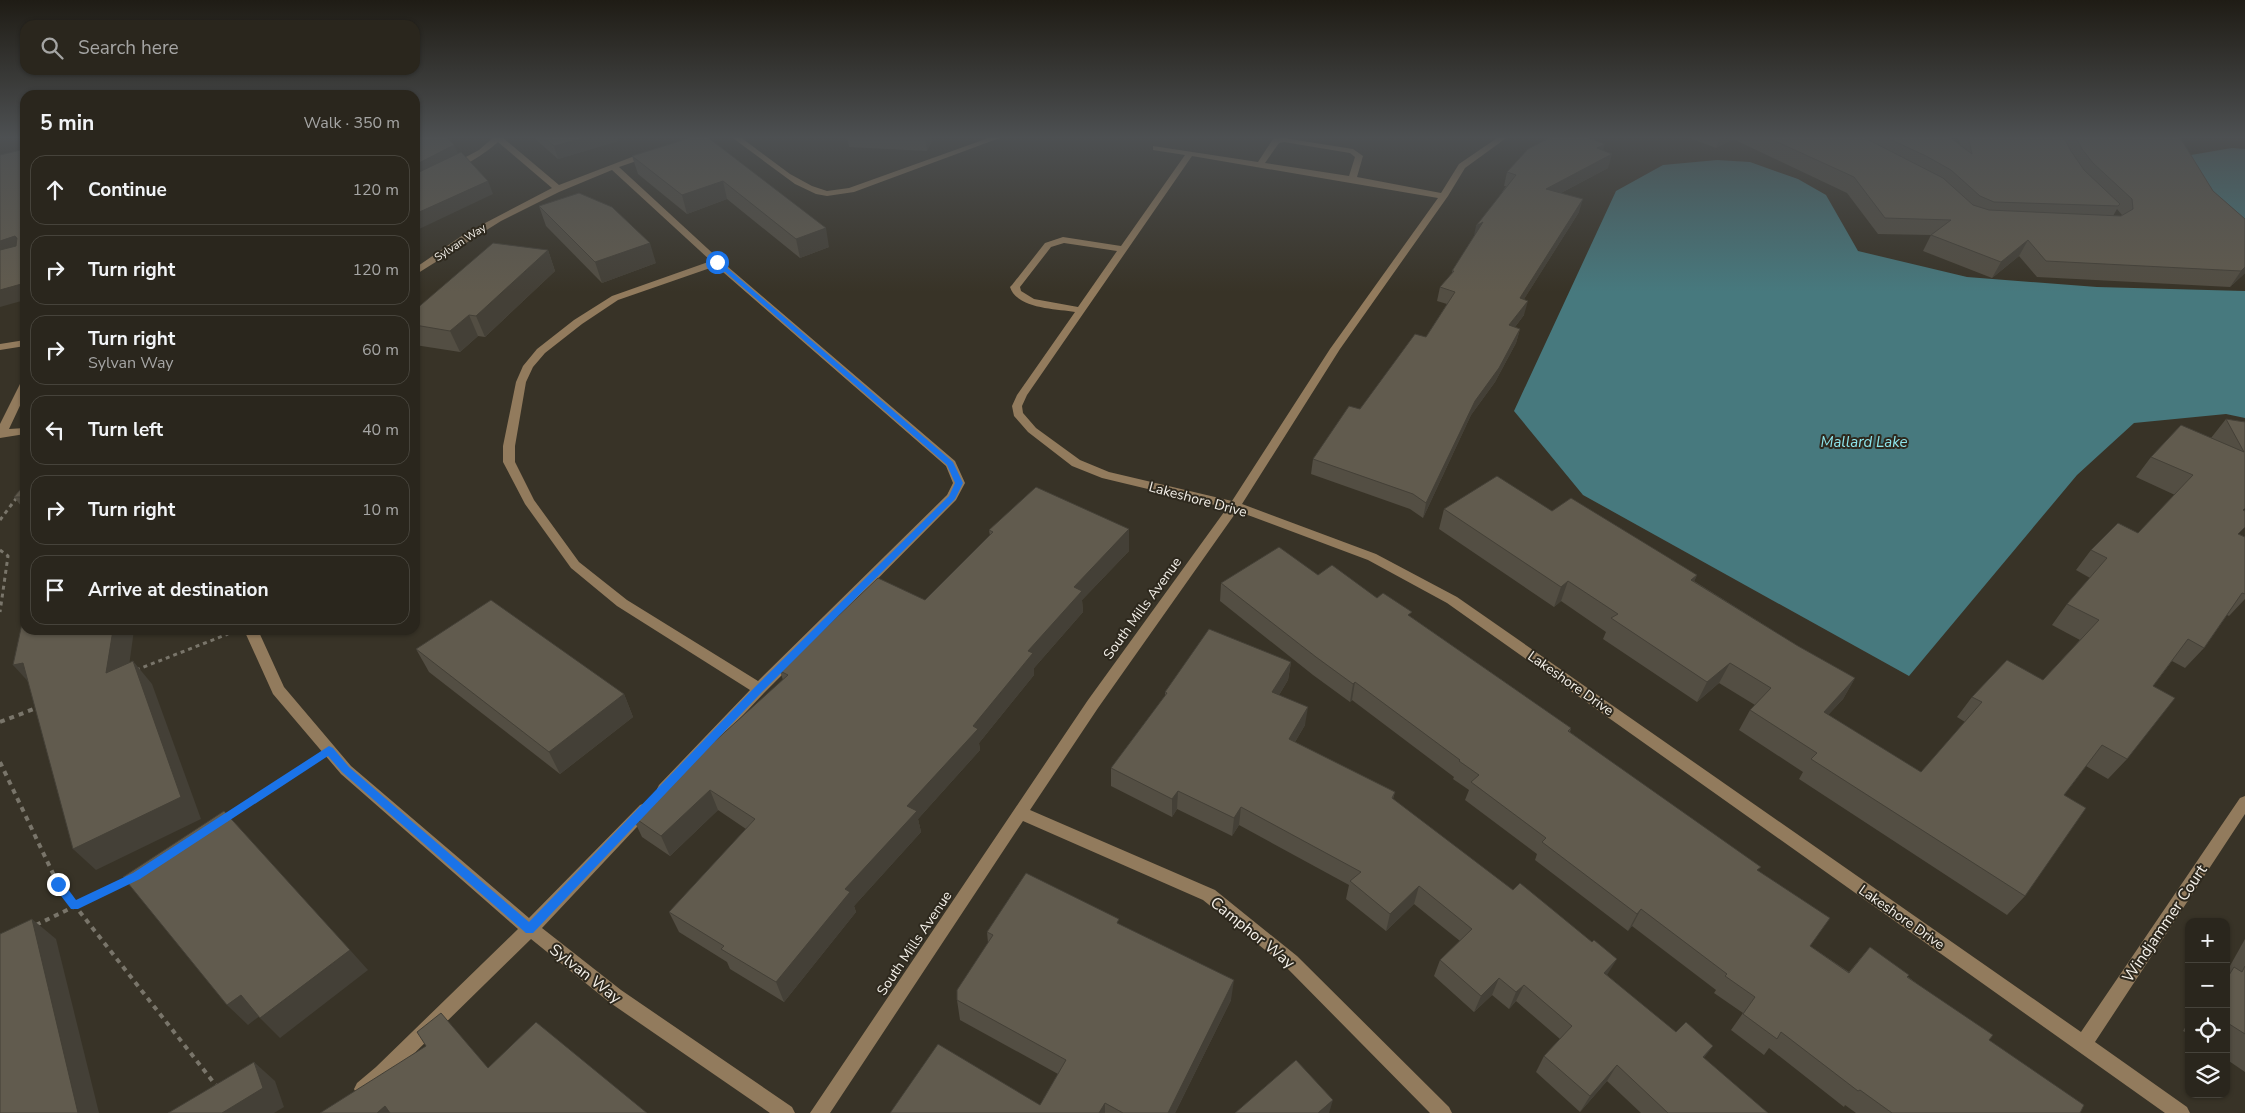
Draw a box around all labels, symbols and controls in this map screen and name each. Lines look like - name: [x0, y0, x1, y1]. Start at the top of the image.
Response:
- search box: [20, 20, 420, 75]
- icon: search: [38, 34, 66, 62]
- text: Search here: [78, 35, 179, 61]
- text: 5 min: [40, 109, 94, 137]
- text: Walk · 350 m: [304, 112, 400, 134]
- icon: ahead: [41, 176, 69, 204]
- text: Continue: [88, 177, 167, 203]
- text: 120 m: [352, 179, 399, 201]
- street label: Sylvan Way: [432, 220, 489, 265]
- route start: [706, 251, 729, 274]
- icon: right: [41, 256, 69, 284]
- text: Turn right: [88, 257, 175, 283]
- text: 120 m: [352, 259, 399, 281]
- text: Turn right: [88, 326, 175, 352]
- icon: right: [41, 336, 69, 364]
- text: 60 m: [362, 339, 399, 361]
- text: Sylvan Way: [88, 352, 174, 374]
- icon: left: [41, 416, 69, 444]
- text: Turn left: [88, 417, 163, 443]
- text: 40 m: [362, 419, 399, 441]
- water label: Mallard Lake: [1821, 432, 1907, 452]
- street label: Lakeshore Drive: [1147, 477, 1249, 522]
- icon: right: [41, 496, 69, 524]
- text: Turn right: [88, 497, 175, 523]
- text: 10 m: [362, 499, 399, 521]
- street label: South Mills Avenue: [1099, 553, 1186, 663]
- icon: arrive: [41, 576, 69, 604]
- text: Arrive at destination: [88, 577, 269, 603]
- street label: Lakeshore Drive: [1524, 647, 1618, 720]
- street label: Windjammer Court: [2117, 860, 2213, 987]
- route end: [47, 873, 70, 896]
- street label: Lakeshore Drive: [1855, 881, 1949, 954]
- street label: South Mills Avenue: [872, 887, 956, 999]
- street label: Camphor Way: [1205, 892, 1300, 974]
- map controls: [2185, 918, 2230, 1098]
- button: +: [2185, 918, 2230, 963]
- street label: Sylvan Way: [545, 939, 626, 1009]
- button: −: [2185, 963, 2230, 1008]
- button: locate: [2185, 1008, 2230, 1053]
- button: layers: [2185, 1053, 2230, 1098]

